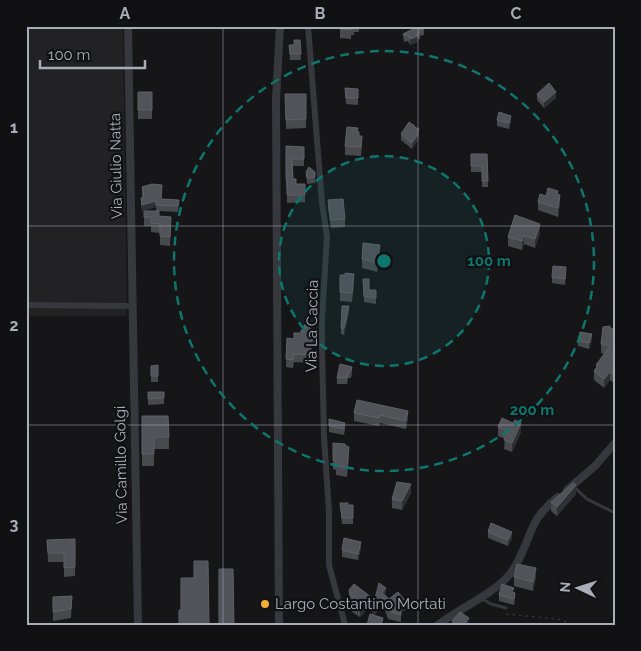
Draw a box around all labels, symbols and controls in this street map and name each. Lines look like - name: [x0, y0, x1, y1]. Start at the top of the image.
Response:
- text: A: [120, 4, 131, 23]
- text: B: [315, 4, 326, 23]
- text: C: [511, 4, 522, 23]
- scale bar: [40, 38, 145, 70]
- text: 100 m: [48, 46, 90, 64]
- street label: Via Giulio Natta: [106, 113, 126, 219]
- text: 1: [10, 118, 18, 137]
- centre of rings: [375, 252, 393, 270]
- text: 100 m: [467, 252, 511, 270]
- street label: Via La Caccia: [302, 280, 322, 372]
- text: 2: [9, 316, 19, 335]
- text: 200 m: [510, 401, 554, 419]
- street label: Via Camillo Golgi: [111, 406, 131, 524]
- text: 3: [10, 515, 19, 534]
- north arrow: [554, 564, 604, 614]
- text: N: [557, 581, 573, 593]
- place label: Largo Costantino Mortati: [275, 595, 446, 613]
- marker: Largo Costantino Mortati: [259, 598, 271, 610]

